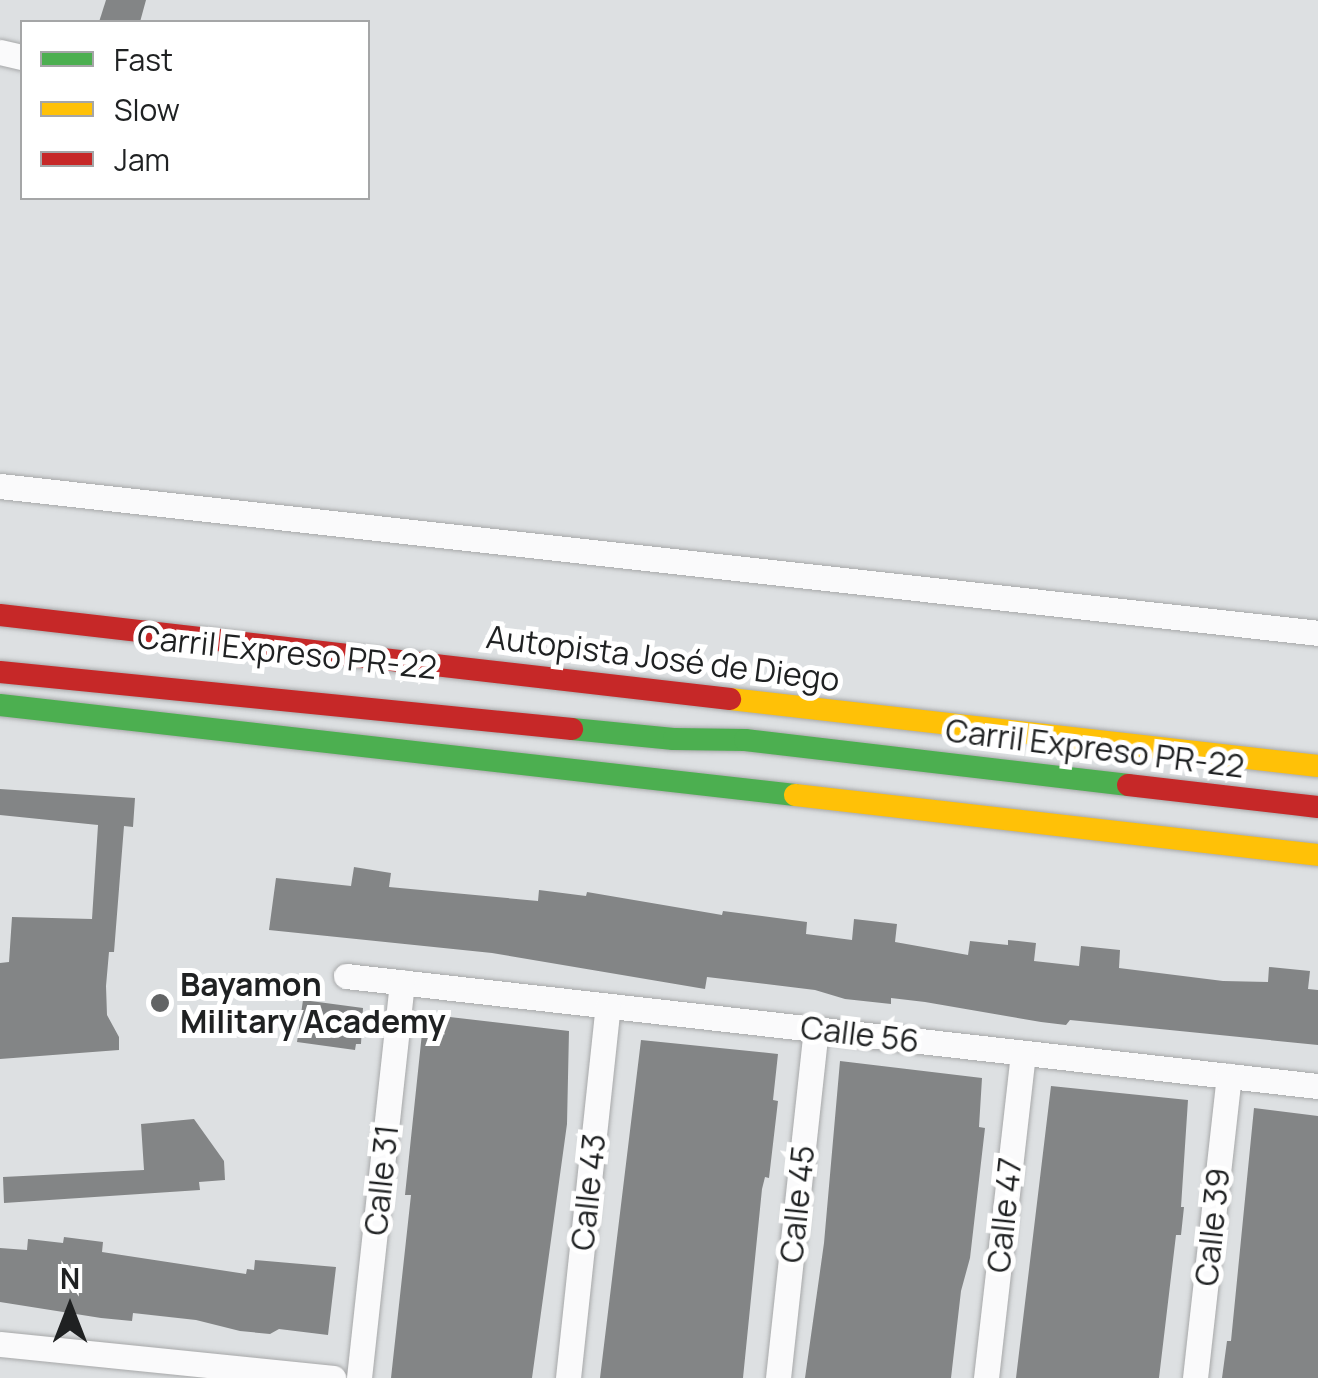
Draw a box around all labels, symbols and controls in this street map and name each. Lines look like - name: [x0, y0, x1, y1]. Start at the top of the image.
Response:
- legend: [20, 20, 370, 200]
- text: Fast: [114, 39, 173, 80]
- text: Slow: [114, 89, 180, 130]
- text: Jam: [114, 139, 170, 180]
- street label: Carril Expreso PR-22: [136, 617, 438, 687]
- street label: Autopista José de Diego: [484, 617, 842, 699]
- street label: Carril Expreso PR-22: [943, 711, 1247, 785]
- place label: Bayamon Military Academy: [180, 966, 446, 1041]
- marker: Bayamon Military Academy: [149, 992, 171, 1014]
- street label: Calle 56: [799, 1008, 921, 1060]
- street label: Calle 31: [356, 1123, 406, 1237]
- street label: Calle 43: [563, 1132, 613, 1252]
- street label: Calle 45: [772, 1143, 822, 1265]
- street label: Calle 47: [979, 1155, 1029, 1275]
- street label: Calle 39: [1187, 1166, 1237, 1288]
- north arrow: [20, 1258, 120, 1358]
- text: N: [60, 1259, 80, 1297]

